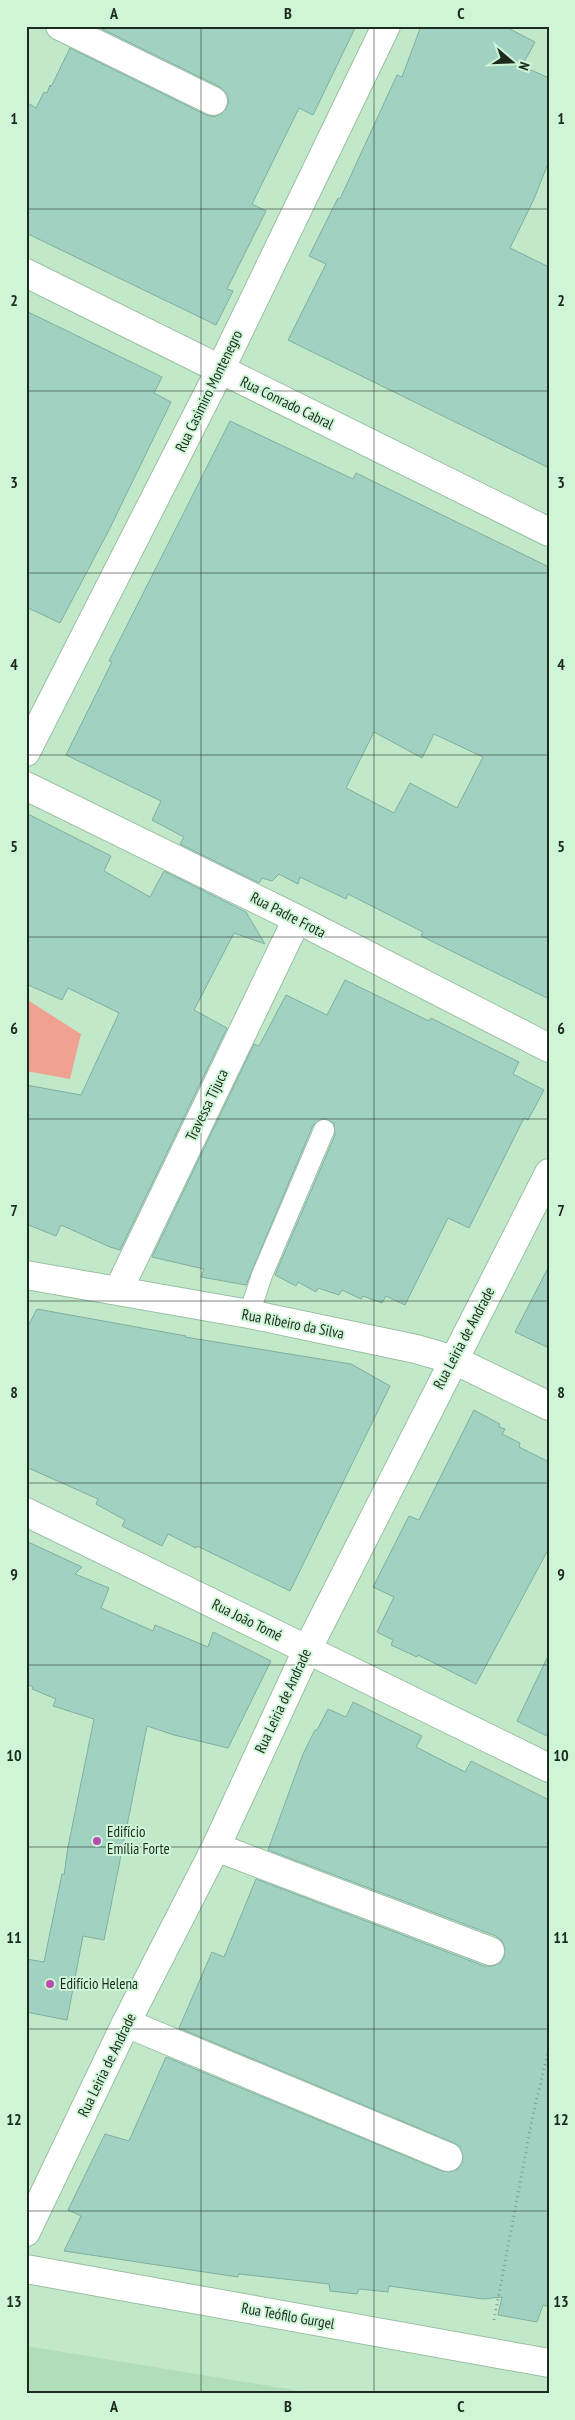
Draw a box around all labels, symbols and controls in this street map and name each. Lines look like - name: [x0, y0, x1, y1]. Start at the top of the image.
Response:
- text: A: [109, 3, 119, 23]
- text: B: [284, 3, 292, 23]
- text: C: [457, 3, 465, 23]
- north arrow: [488, 38, 538, 88]
- text: N: [515, 60, 534, 73]
- text: 1: [10, 108, 18, 128]
- text: 1: [557, 108, 565, 128]
- text: 2: [10, 290, 18, 310]
- text: 2: [557, 290, 565, 310]
- street label: Rua Casimiro Montenegro: [171, 327, 246, 455]
- street label: Rua Conrado Cabral: [237, 372, 337, 434]
- text: 3: [10, 472, 18, 492]
- text: 3: [557, 472, 565, 492]
- text: 4: [10, 654, 18, 674]
- text: 4: [557, 654, 565, 674]
- text: 5: [10, 836, 18, 856]
- text: 5: [557, 836, 565, 856]
- street label: Rua Padre Frota: [247, 887, 329, 942]
- text: 6: [10, 1018, 18, 1038]
- text: 6: [557, 1018, 565, 1038]
- street label: Travessa Tijuca: [181, 1066, 232, 1144]
- text: 7: [10, 1200, 18, 1220]
- text: 7: [557, 1200, 565, 1220]
- street label: Rua Leiria de Andrade: [429, 1283, 498, 1392]
- street label: Rua Ribeiro da Silva: [240, 1304, 346, 1343]
- text: 8: [10, 1382, 18, 1402]
- text: 8: [557, 1382, 565, 1402]
- text: 9: [10, 1564, 18, 1584]
- text: 9: [557, 1564, 565, 1584]
- street label: Rua João Tomé: [209, 1594, 285, 1645]
- street label: Rua Leiria de Andrade: [250, 1646, 315, 1756]
- text: 10: [6, 1745, 22, 1765]
- text: 10: [553, 1745, 569, 1765]
- place label: Edifício Emília Forte: [107, 1822, 170, 1858]
- marker: Edifício Emília Forte: [91, 1835, 103, 1847]
- text: 11: [6, 1927, 22, 1947]
- text: 11: [553, 1927, 569, 1947]
- place label: Edifício Helena: [60, 1974, 138, 1993]
- marker: Edifício Helena: [44, 1978, 56, 1990]
- street label: Rua Leiria de Andrade: [73, 2010, 140, 2120]
- text: 12: [6, 2109, 22, 2129]
- text: 12: [553, 2109, 569, 2129]
- text: 13: [6, 2291, 22, 2311]
- text: 13: [553, 2291, 569, 2311]
- street label: Rua Teófilo Gurgel: [240, 2298, 337, 2333]
- text: A: [109, 2396, 119, 2416]
- text: B: [284, 2396, 292, 2416]
- text: C: [457, 2396, 465, 2416]

